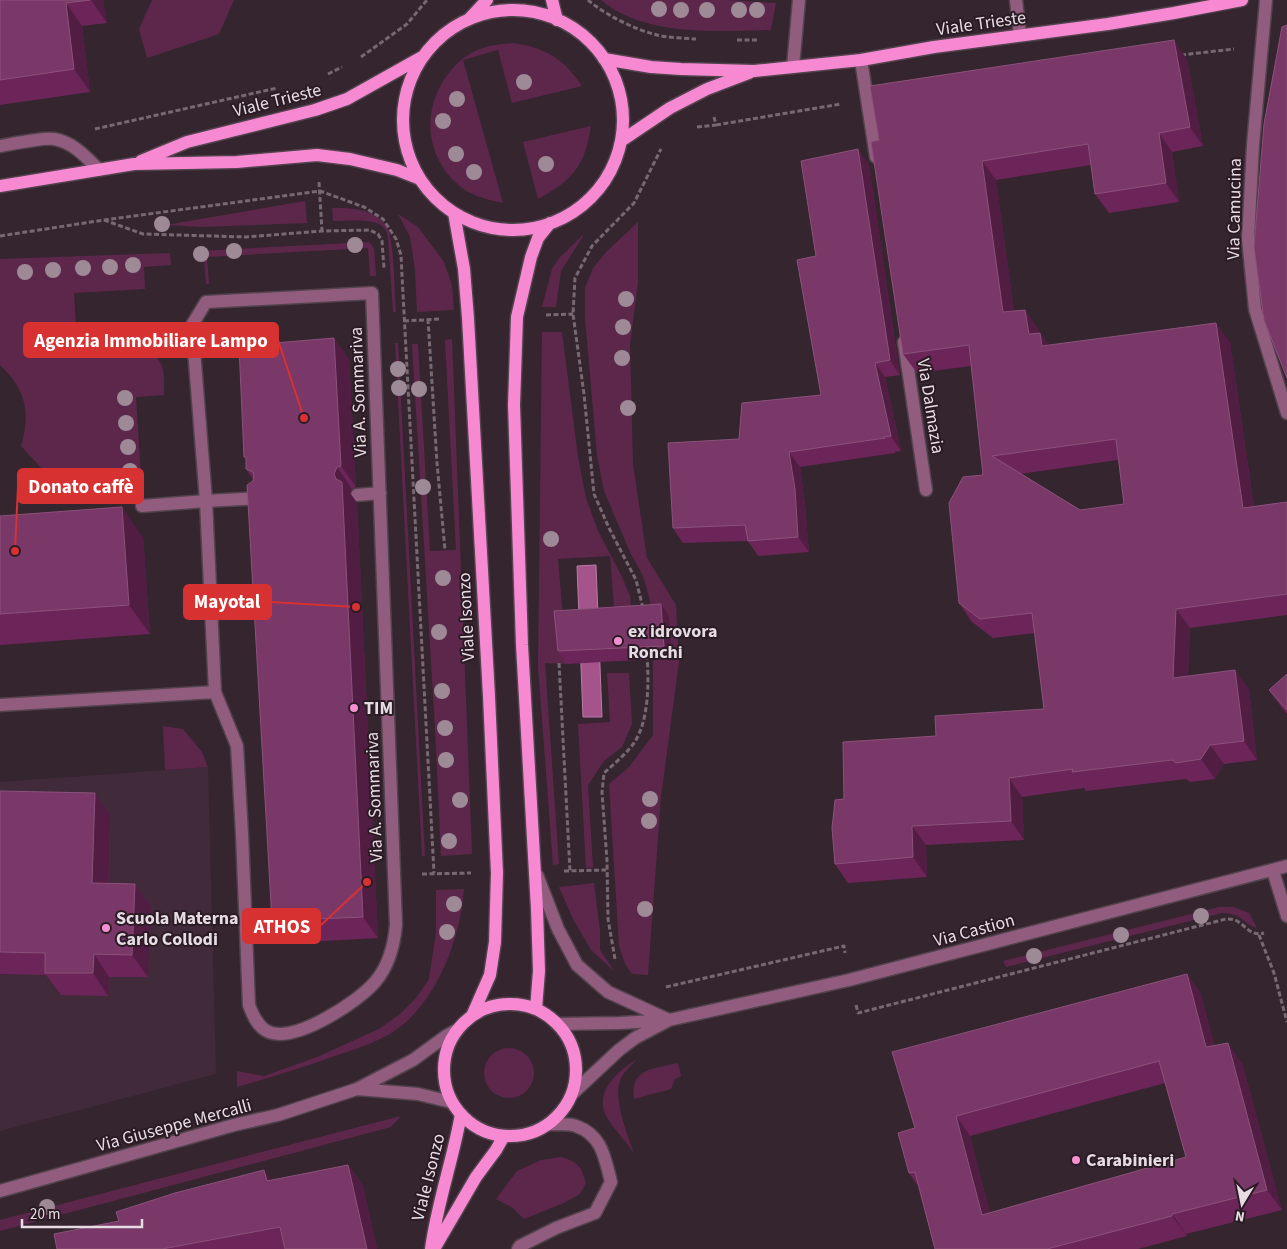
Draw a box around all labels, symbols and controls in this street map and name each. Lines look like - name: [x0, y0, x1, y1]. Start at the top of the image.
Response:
- street label: Viale Trieste: [935, 5, 1028, 42]
- street label: Viale Trieste: [230, 77, 324, 124]
- street label: Via Camucina: [1221, 158, 1248, 260]
- callout: Agenzia Immobiliare Lampo: [24, 323, 278, 357]
- street label: Via A. Sommariva: [344, 326, 373, 458]
- text: Agenzia Immobiliare Lampo: [33, 328, 268, 355]
- street label: Via Dalmazia: [911, 357, 950, 456]
- callout: Donato caffè: [18, 469, 143, 503]
- text: Donato caffè: [28, 474, 134, 501]
- street label: Viale Isonzo: [452, 572, 481, 662]
- callout: Mayotal: [184, 585, 271, 619]
- text: Mayotal: [194, 589, 261, 616]
- place label: ex idrovora Ronchi: [628, 619, 717, 665]
- marker: ex idrovora Ronchi: [612, 635, 624, 647]
- place label: TIM: [364, 696, 393, 721]
- marker: TIM: [348, 702, 360, 714]
- street label: Via A. Sommariva: [360, 731, 389, 863]
- place label: Scuola Materna Carlo Collodi: [116, 906, 239, 952]
- street label: Via Castion: [931, 908, 1017, 953]
- callout: ATHOS: [243, 909, 320, 943]
- text: ATHOS: [253, 914, 310, 941]
- marker: Scuola Materna Carlo Collodi: [100, 922, 112, 934]
- street label: Via Giuseppe Mercalli: [94, 1093, 254, 1158]
- street label: Viale Isonzo: [406, 1131, 451, 1223]
- place label: Carabinieri: [1086, 1148, 1174, 1173]
- marker: Carabinieri: [1070, 1154, 1082, 1166]
- north arrow: [1217, 1179, 1267, 1229]
- scale bar: [22, 1196, 142, 1228]
- text: 20 m: [30, 1204, 60, 1225]
- text: N: [1234, 1205, 1246, 1226]

